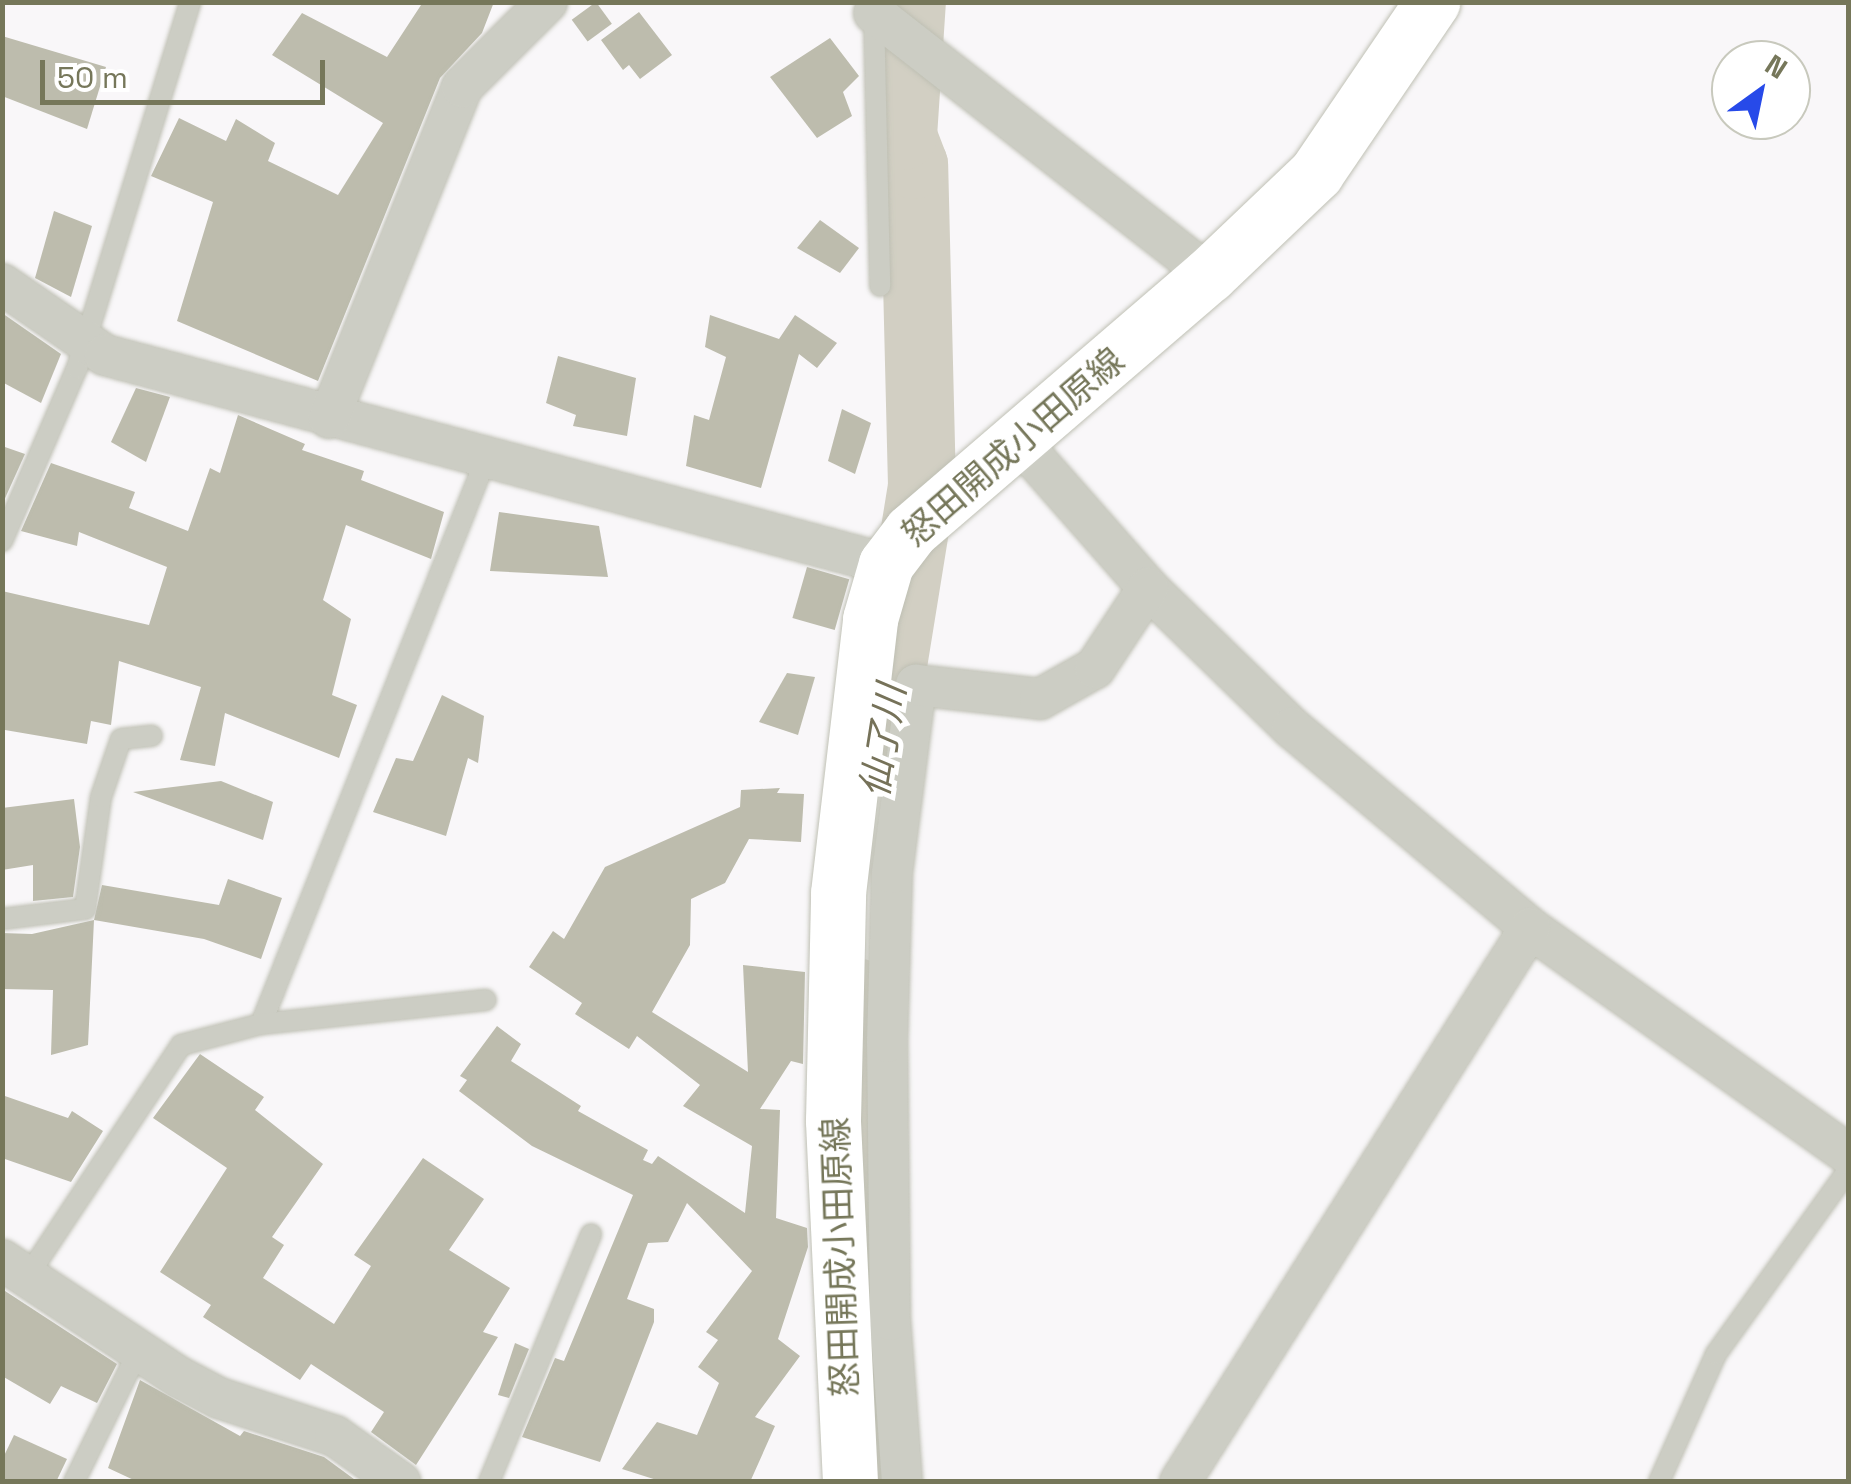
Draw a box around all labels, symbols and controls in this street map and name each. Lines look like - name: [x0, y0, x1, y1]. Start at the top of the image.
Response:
- scale bar: [45, 40, 330, 102]
- north arrow: [1711, 40, 1811, 140]
- text: N: [1759, 46, 1794, 87]
- text: 50 m: [57, 58, 128, 97]
- street label: 怒田開成小田原線: [894, 339, 1132, 555]
- water label: 仙了川: [853, 681, 915, 801]
- street label: 怒田開成小田原線: [814, 1116, 866, 1398]

